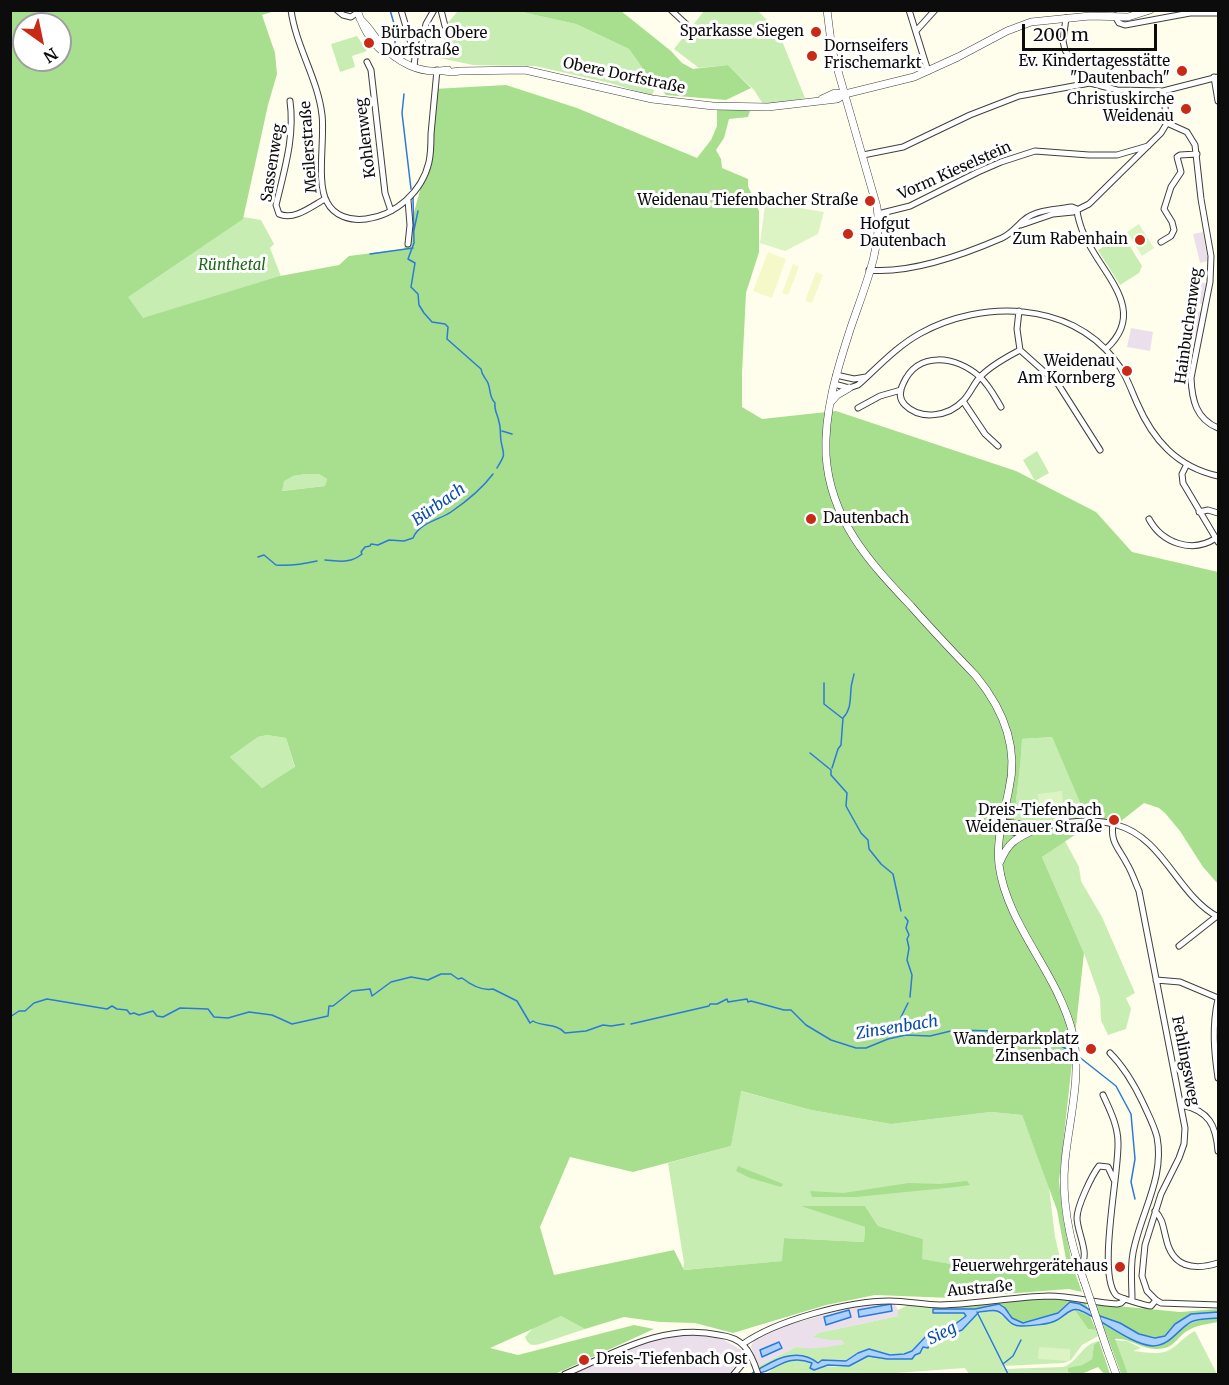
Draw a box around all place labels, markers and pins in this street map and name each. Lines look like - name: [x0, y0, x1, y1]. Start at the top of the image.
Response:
- place label: Sparkasse Siegen: [680, 23, 804, 41]
- place label: Bürbach Obere Dorfstraße: [381, 25, 487, 60]
- marker: Sparkasse Siegen: [809, 25, 823, 39]
- marker: Bürbach Obere Dorfstraße: [362, 36, 376, 50]
- place label: Dornseifers Frischemarkt: [824, 38, 922, 73]
- marker: Dornseifers Frischemarkt: [805, 49, 819, 63]
- place label: Ev. Kindertagesstätte "Dautenbach": [1019, 53, 1170, 88]
- marker: Ev. Kindertagesstätte "Dautenbach": [1175, 64, 1189, 78]
- place label: Christuskirche Weidenau: [1067, 91, 1174, 126]
- marker: Christuskirche Weidenau: [1179, 102, 1193, 116]
- place label: Weidenau Tiefenbacher Straße: [637, 192, 858, 210]
- marker: Weidenau Tiefenbacher Straße: [863, 194, 877, 208]
- place label: Hofgut Dautenbach: [860, 216, 946, 251]
- marker: Hofgut Dautenbach: [841, 227, 855, 241]
- place label: Zum Rabenhain: [1013, 231, 1128, 249]
- marker: Zum Rabenhain: [1133, 233, 1147, 247]
- place label: Weidenau Am Kornberg: [1018, 353, 1115, 388]
- marker: Weidenau Am Kornberg: [1120, 364, 1134, 378]
- place label: Dautenbach: [823, 510, 909, 528]
- marker: Dautenbach: [804, 512, 818, 526]
- place label: Dreis-Tiefenbach Weidenauer Straße: [966, 802, 1102, 837]
- marker: Dreis-Tiefenbach Weidenauer Straße: [1107, 813, 1121, 827]
- place label: Wanderparkplatz Zinsenbach: [954, 1031, 1079, 1066]
- marker: Wanderparkplatz Zinsenbach: [1084, 1042, 1098, 1056]
- place label: Feuerwehrgerätehaus: [952, 1258, 1108, 1276]
- marker: Feuerwehrgerätehaus: [1113, 1260, 1127, 1274]
- place label: Dreis-Tiefenbach Ost: [596, 1351, 748, 1369]
- marker: Dreis-Tiefenbach Ost: [577, 1353, 591, 1367]

